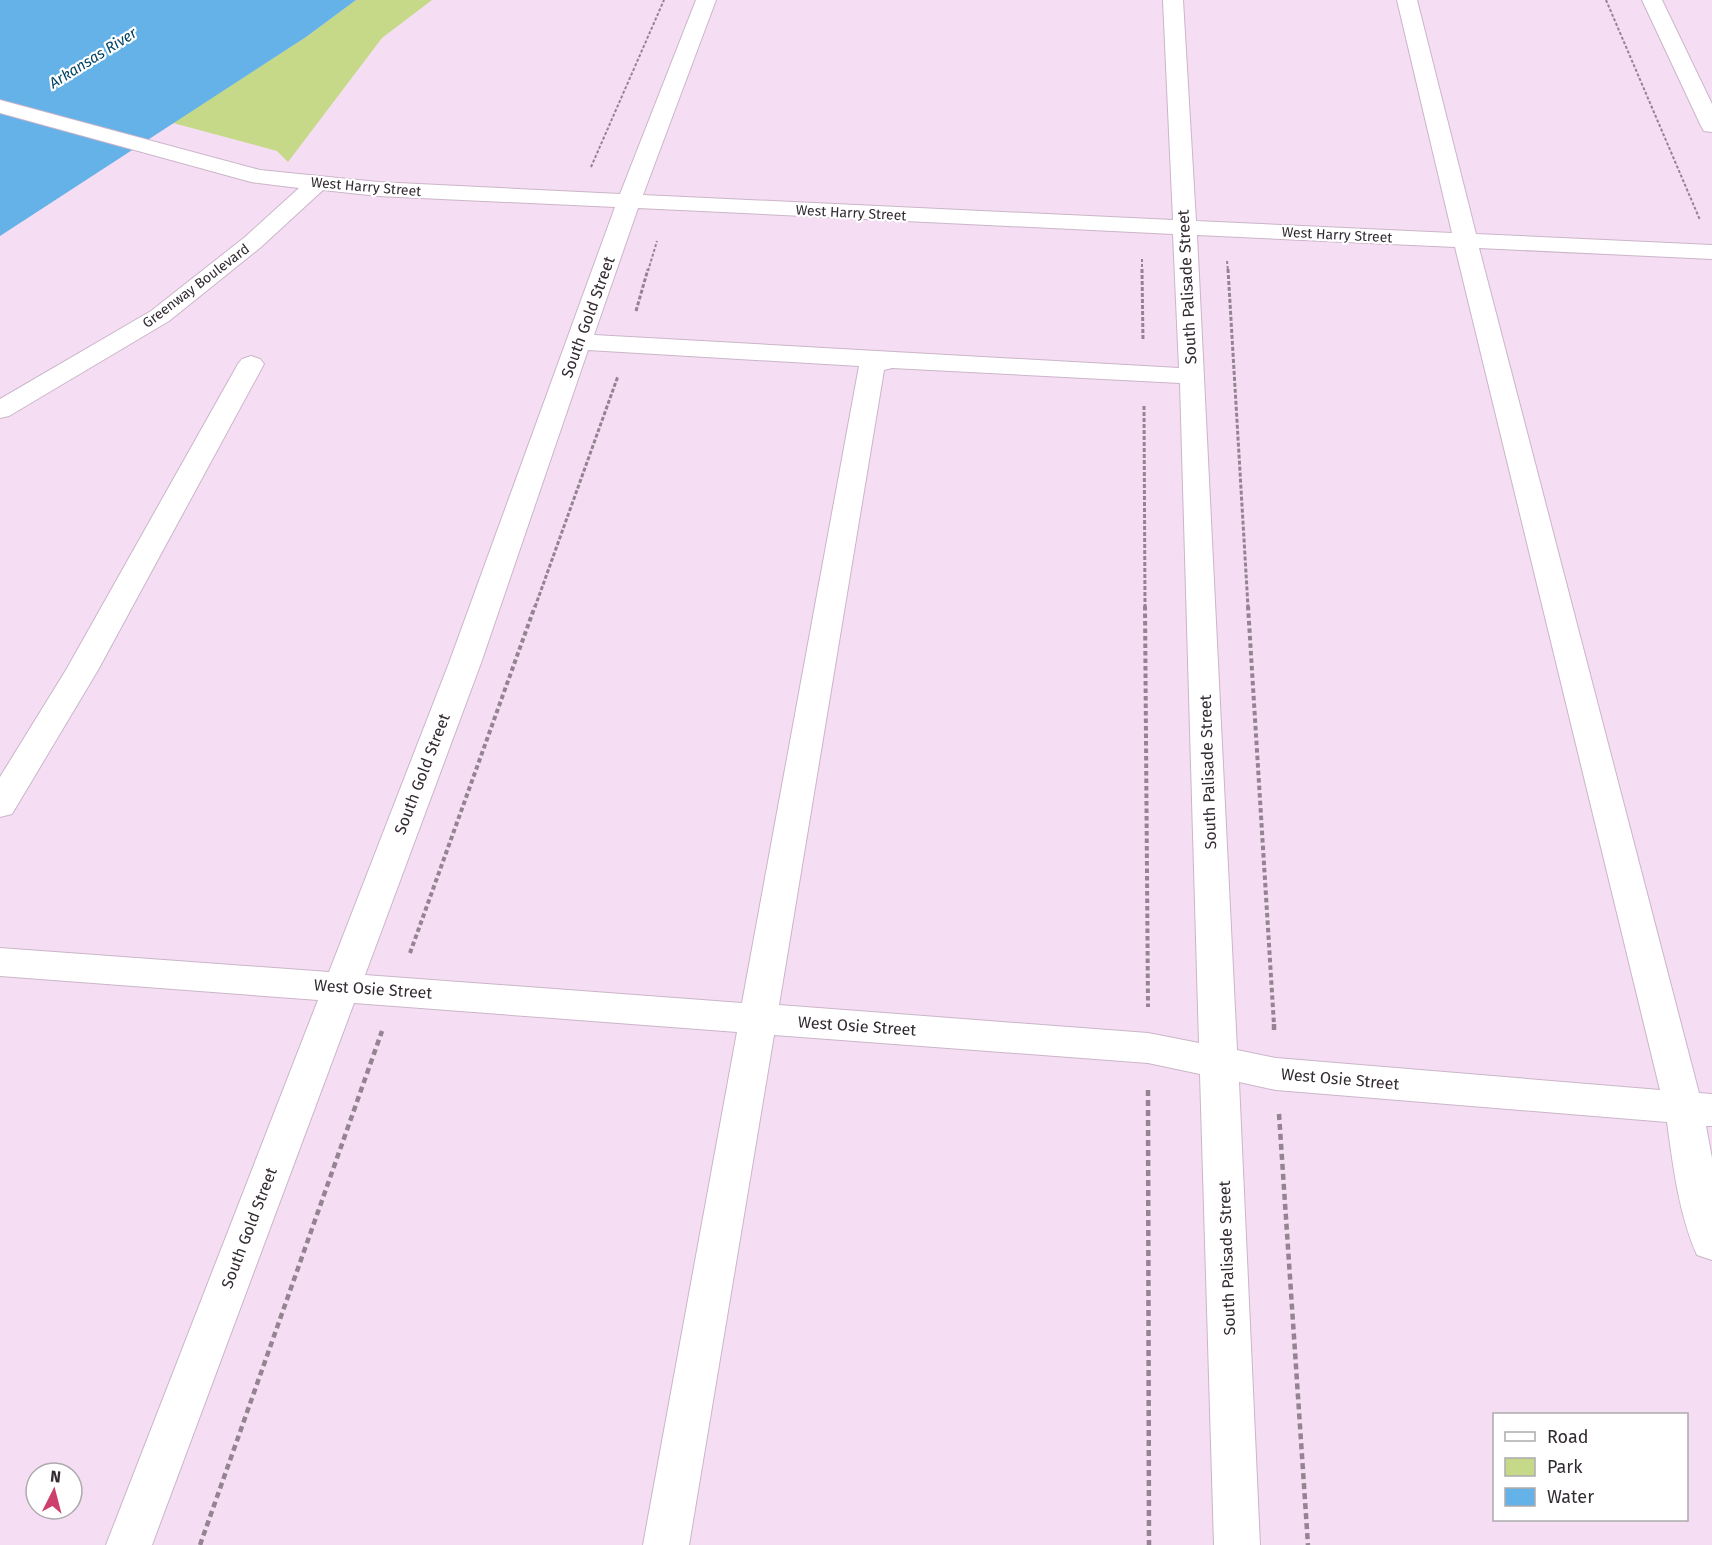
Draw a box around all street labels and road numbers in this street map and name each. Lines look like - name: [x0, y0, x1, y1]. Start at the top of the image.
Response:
- street label: West Harry Street: [310, 174, 423, 200]
- street label: West Harry Street: [795, 202, 908, 224]
- street label: South Palisade Street: [1173, 209, 1201, 365]
- street label: West Harry Street: [1281, 224, 1394, 246]
- street label: Greenway Boulevard: [139, 240, 253, 332]
- street label: South Gold Street: [557, 253, 619, 380]
- street label: South Palisade Street: [1196, 694, 1220, 850]
- street label: South Gold Street: [390, 711, 454, 837]
- street label: West Osie Street: [313, 975, 433, 1003]
- street label: West Osie Street: [797, 1012, 917, 1040]
- street label: West Osie Street: [1280, 1064, 1400, 1094]
- street label: South Gold Street: [217, 1165, 281, 1291]
- street label: South Palisade Street: [1215, 1180, 1239, 1336]

